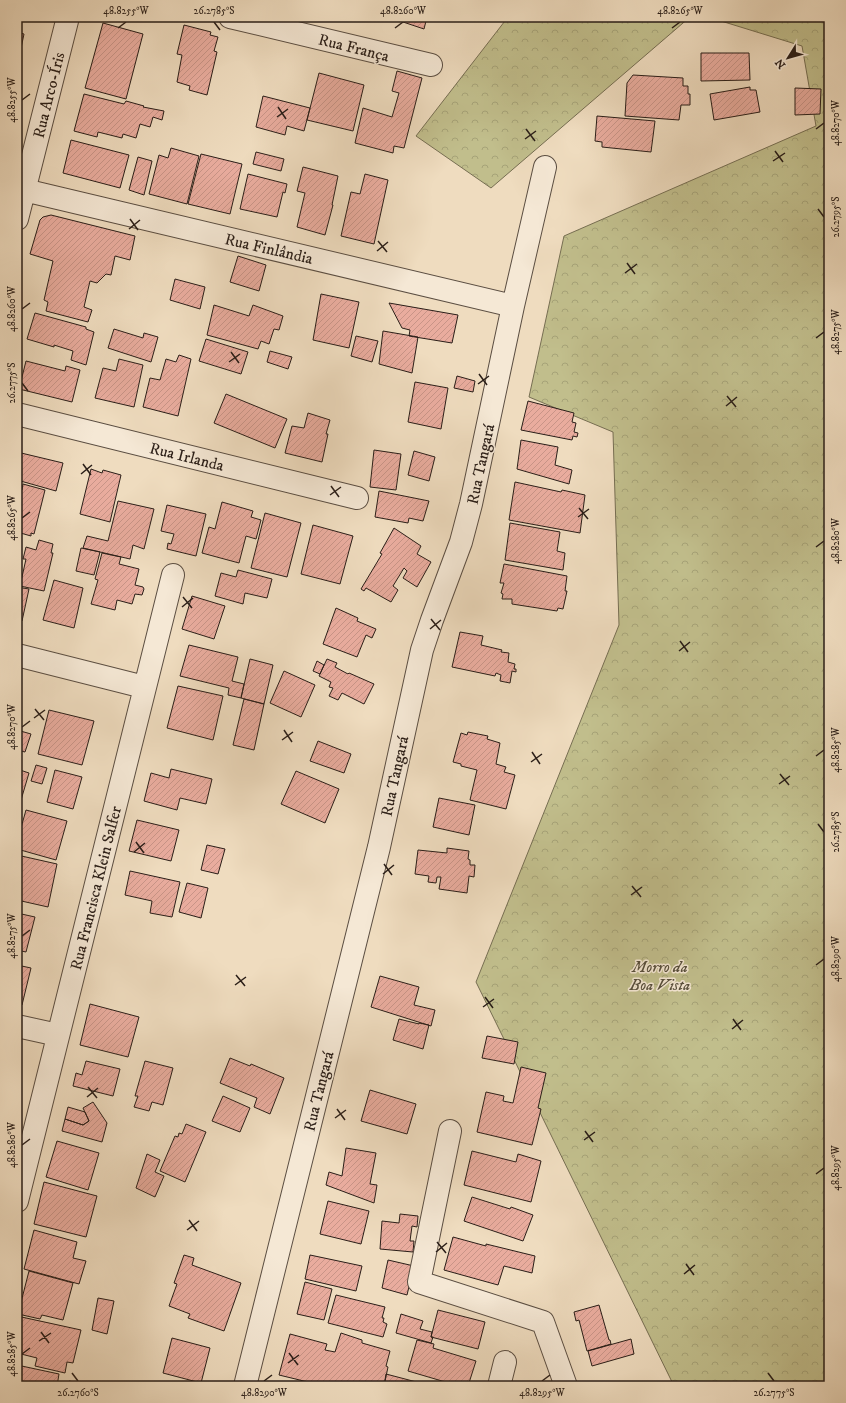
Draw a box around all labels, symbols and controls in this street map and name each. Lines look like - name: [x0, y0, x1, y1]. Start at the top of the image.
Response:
- text: 48.8255°W: [103, 5, 149, 17]
- text: 26.2785°S: [194, 5, 234, 17]
- text: 48.8260°W: [380, 5, 427, 17]
- text: 48.8265°W: [657, 5, 704, 17]
- street label: Rua França: [316, 30, 391, 66]
- north arrow: [768, 38, 808, 78]
- street label: Rua Arco-Íris: [29, 50, 69, 140]
- text: N: [773, 56, 789, 71]
- text: 48.8255°W: [6, 77, 18, 123]
- text: 48.8270°W: [830, 99, 842, 146]
- text: 26.2795°S: [830, 197, 842, 237]
- street label: Rua Finlândia: [223, 229, 315, 269]
- text: 48.8260°W: [6, 285, 18, 332]
- text: 48.8275°W: [830, 308, 842, 355]
- text: 26.2775°S: [6, 362, 18, 404]
- street label: Rua Tangará: [463, 422, 499, 506]
- street label: Rua Irlanda: [148, 438, 226, 476]
- text: 48.8265°W: [6, 494, 18, 541]
- text: 48.8280°W: [830, 517, 842, 564]
- text: 48.8270°W: [6, 703, 18, 750]
- text: 48.8285°W: [830, 726, 842, 773]
- street label: Rua Tangará: [377, 734, 413, 818]
- street label: Rua Francisca Klein Salfer: [66, 804, 126, 972]
- text: 26.2785°S: [830, 812, 842, 852]
- text: 48.8275°W: [6, 912, 18, 959]
- text: 48.8290°W: [830, 935, 842, 982]
- park label: Morro da Boa Vista: [629, 957, 690, 995]
- street label: Rua Tangará: [299, 1049, 339, 1133]
- text: 48.8280°W: [6, 1121, 18, 1168]
- text: 48.8295°W: [830, 1144, 842, 1191]
- text: 48.8285°W: [6, 1330, 18, 1377]
- text: 26.2760°S: [57, 1387, 99, 1399]
- text: 48.8290°W: [241, 1387, 288, 1399]
- text: 48.8295°W: [519, 1387, 566, 1399]
- text: 26.2775°S: [753, 1387, 795, 1399]

